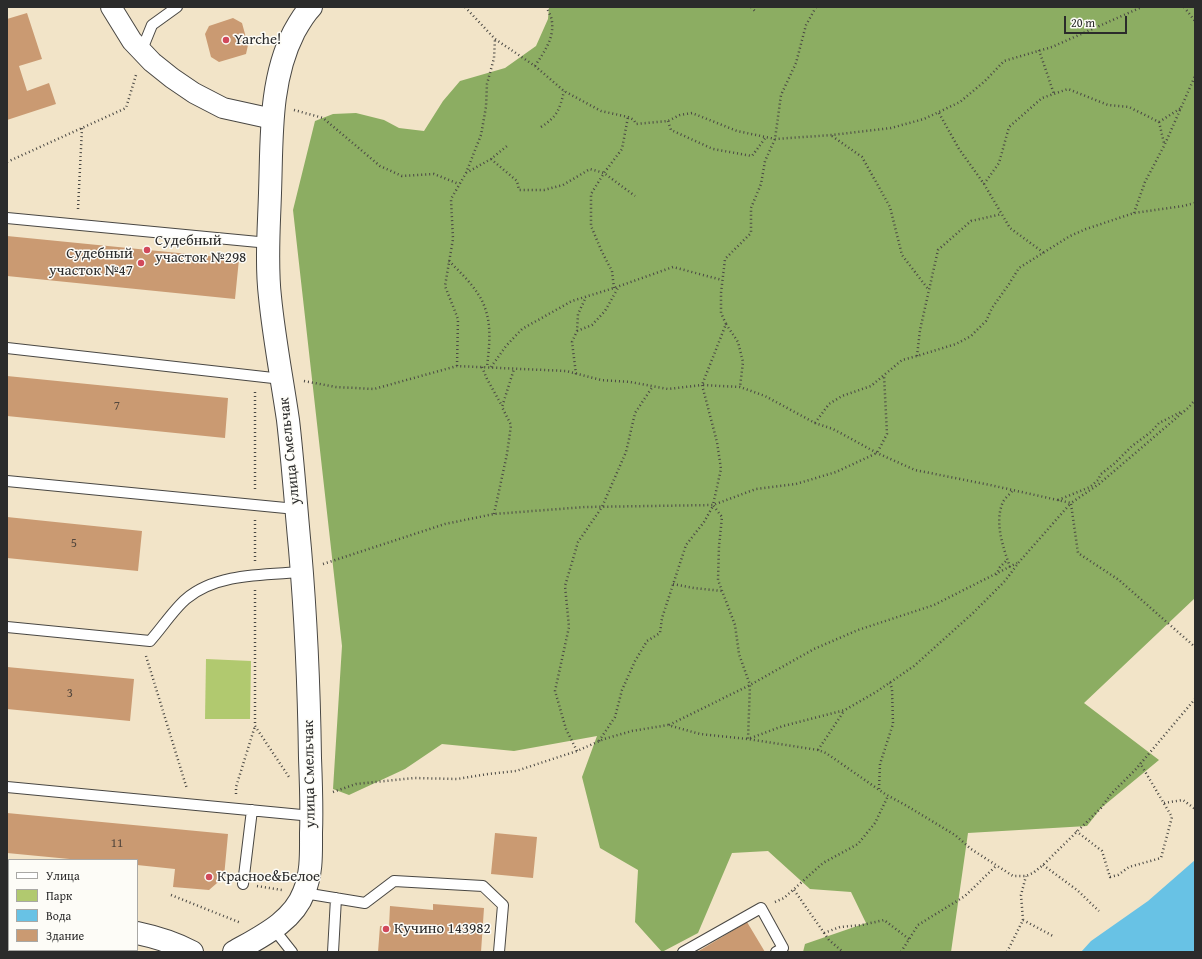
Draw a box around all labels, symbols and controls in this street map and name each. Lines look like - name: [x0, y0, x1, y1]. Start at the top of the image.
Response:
- scale bar: [1066, 8, 1129, 34]
- text: 20 m: [1071, 14, 1095, 31]
- place label: Yarche!: [234, 31, 281, 49]
- marker: Yarche!: [221, 35, 231, 45]
- place label: Судебный участок №298: [155, 232, 246, 267]
- place label: Судебный участок №47: [49, 245, 133, 280]
- marker: Судебный участок №298: [142, 245, 152, 255]
- marker: Судебный участок №47: [136, 258, 146, 268]
- street label: улица Смельчак: [275, 396, 305, 506]
- house number: 7: [114, 399, 120, 415]
- house number: 5: [71, 536, 77, 552]
- house number: 3: [67, 686, 73, 702]
- street label: улица Смельчак: [300, 720, 320, 828]
- house number: 11: [111, 836, 123, 852]
- legend: [8, 859, 138, 951]
- text: Улица: [46, 867, 80, 884]
- place label: Красное&Белое: [217, 868, 320, 886]
- marker: Красное&Белое: [204, 872, 214, 882]
- text: Парк: [46, 887, 72, 904]
- text: Вода: [46, 907, 71, 924]
- place label: Кучино 143982: [394, 920, 491, 938]
- marker: Кучино 143982: [381, 924, 391, 934]
- text: Здание: [46, 927, 84, 944]

